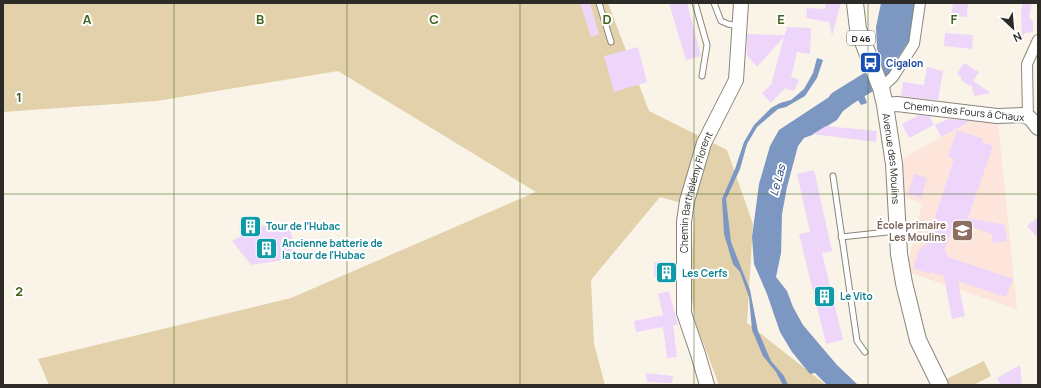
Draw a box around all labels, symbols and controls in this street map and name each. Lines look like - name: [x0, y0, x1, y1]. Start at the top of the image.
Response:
- north arrow: [993, 8, 1033, 48]
- text: A: [83, 10, 92, 28]
- text: B: [256, 10, 264, 28]
- text: C: [429, 10, 439, 28]
- text: D: [602, 10, 612, 28]
- text: E: [777, 10, 785, 28]
- text: F: [951, 10, 958, 28]
- text: N: [1011, 29, 1024, 46]
- road number: D 46: [847, 31, 875, 45]
- bus stop icon: Cigalon: [858, 50, 884, 76]
- place label: Cigalon: [886, 56, 923, 70]
- text: 1: [16, 88, 22, 106]
- street label: Chemin des Fours à Chaux: [903, 98, 1026, 124]
- street label: Avenue des Moulins: [879, 112, 903, 204]
- street label: Chemin Barthélémy Florent: [677, 129, 716, 253]
- water label: Le Las: [766, 162, 789, 197]
- building icon: Tour de l’Hubac: [238, 213, 264, 239]
- place label: École primaire Les Moulins: [877, 218, 947, 244]
- school or university icon: École primaire Les Moulins: [949, 218, 975, 244]
- place label: Tour de l’Hubac: [266, 219, 340, 233]
- building icon: Ancienne batterie de la tour de l'Hubac: [254, 236, 280, 262]
- place label: Ancienne batterie de la tour de l'Hubac: [282, 236, 383, 262]
- building icon: Les Cerfs: [653, 260, 679, 286]
- place label: Les Cerfs: [682, 266, 728, 280]
- text: 2: [15, 282, 23, 300]
- building icon: Le Vito: [811, 283, 837, 309]
- place label: Le Vito: [840, 289, 873, 303]

